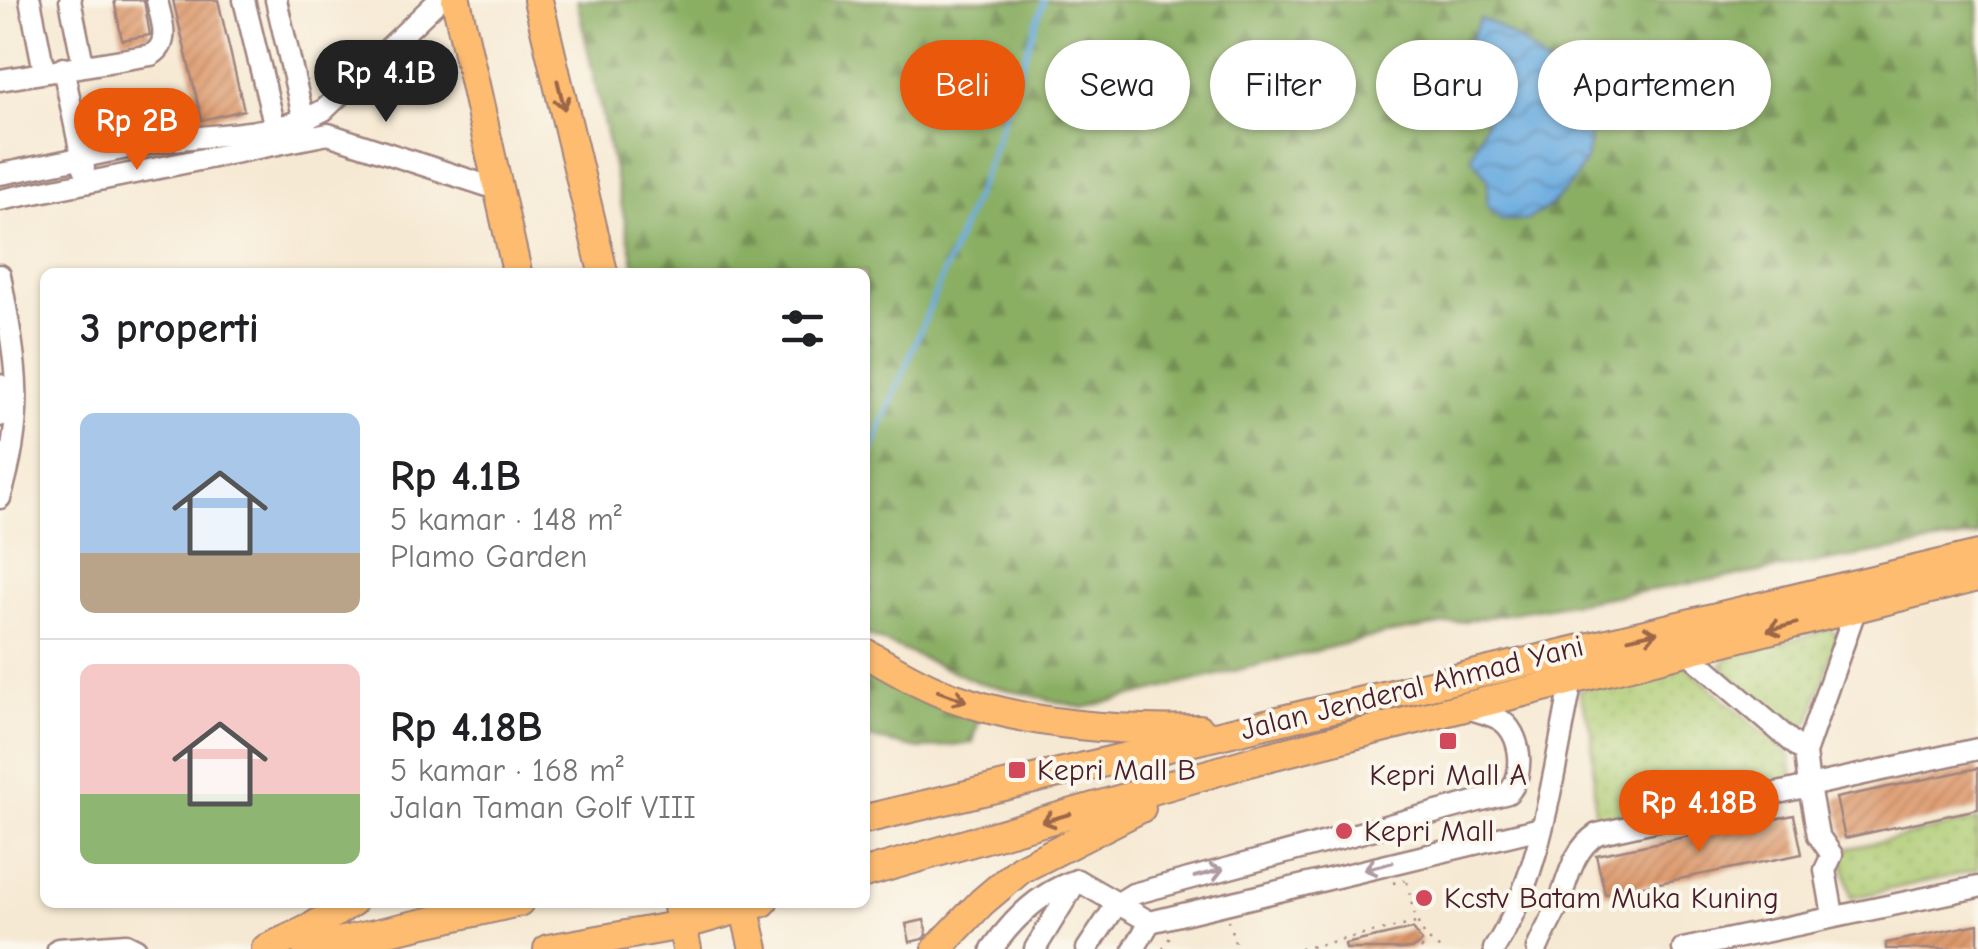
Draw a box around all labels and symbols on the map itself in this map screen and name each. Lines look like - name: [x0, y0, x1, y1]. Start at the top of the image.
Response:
- pin: Rp 4.1B: [294, 40, 478, 125]
- one-way arrow: [553, 78, 571, 110]
- pin: Rp 2B: [67, 88, 207, 173]
- one-way arrow: [1767, 618, 1798, 637]
- one-way arrow: [1626, 625, 1658, 643]
- street label: Jalan Jenderal Ahmad Yani: [1237, 628, 1587, 748]
- one-way arrow: [936, 688, 967, 706]
- marker: Kepri Mall A: [1437, 730, 1459, 752]
- place label: Kepri Mall B: [1037, 753, 1196, 788]
- place label: Kepri Mall A: [1369, 758, 1527, 793]
- marker: Kepri Mall B: [1006, 759, 1028, 781]
- pin: Rp 4.18B: [1596, 770, 1802, 855]
- one-way arrow: [1040, 810, 1072, 828]
- place label: Kepri Mall: [1364, 814, 1494, 849]
- marker: Kepri Mall: [1333, 820, 1355, 842]
- one-way arrow: [1363, 857, 1394, 876]
- one-way arrow: [1193, 862, 1224, 881]
- place label: Kcstv Batam Muka Kuning: [1444, 881, 1779, 916]
- marker: Kcstv Batam Muka Kuning: [1413, 887, 1435, 909]

